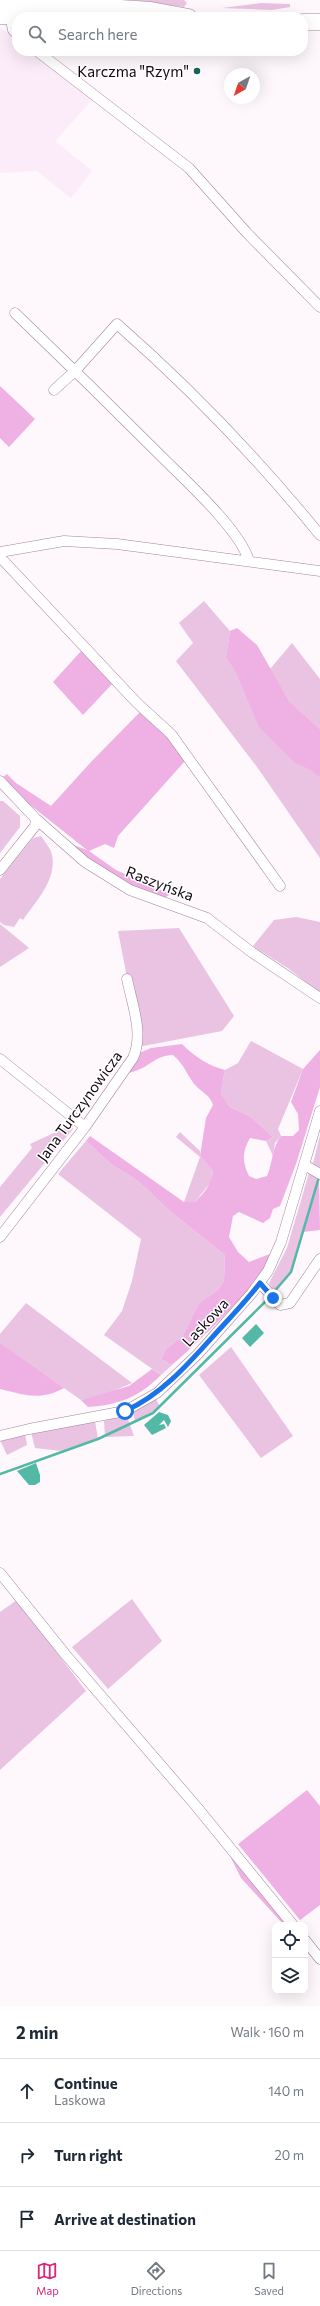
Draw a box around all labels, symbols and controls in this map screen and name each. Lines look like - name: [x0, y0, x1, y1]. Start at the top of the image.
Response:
- search box: [12, 12, 308, 56]
- icon: search: [26, 23, 48, 45]
- text: Search here: [58, 25, 137, 43]
- place label: Karczma "Rzym": [77, 62, 189, 80]
- marker: Karczma "Rzym": [192, 66, 202, 76]
- north arrow: [224, 68, 260, 104]
- street label: Raszyńska: [123, 862, 197, 904]
- street label: Jana Turczynowicza: [33, 1047, 125, 1165]
- route end: [264, 1289, 282, 1307]
- street label: Laskowa: [178, 1294, 232, 1350]
- route start: [116, 1402, 134, 1420]
- map controls: [272, 1922, 308, 1994]
- button: locate: [272, 1922, 308, 1958]
- button: layers: [272, 1958, 308, 1994]
- text: 2 min: [16, 2022, 58, 2043]
- text: Walk · 160 m: [230, 2024, 304, 2040]
- text: Continue: [54, 2074, 118, 2092]
- icon: ahead: [16, 2080, 38, 2102]
- text: 140 m: [268, 2083, 304, 2099]
- text: Laskowa: [54, 2092, 106, 2108]
- icon: right: [16, 2144, 38, 2166]
- text: Turn right: [54, 2146, 123, 2164]
- text: 20 m: [275, 2147, 304, 2163]
- icon: arrive: [16, 2208, 38, 2230]
- text: Arrive at destination: [54, 2210, 196, 2228]
- tab: Map: [36, 2260, 59, 2297]
- tab: Directions: [131, 2260, 182, 2297]
- tab: Saved: [254, 2260, 284, 2297]

